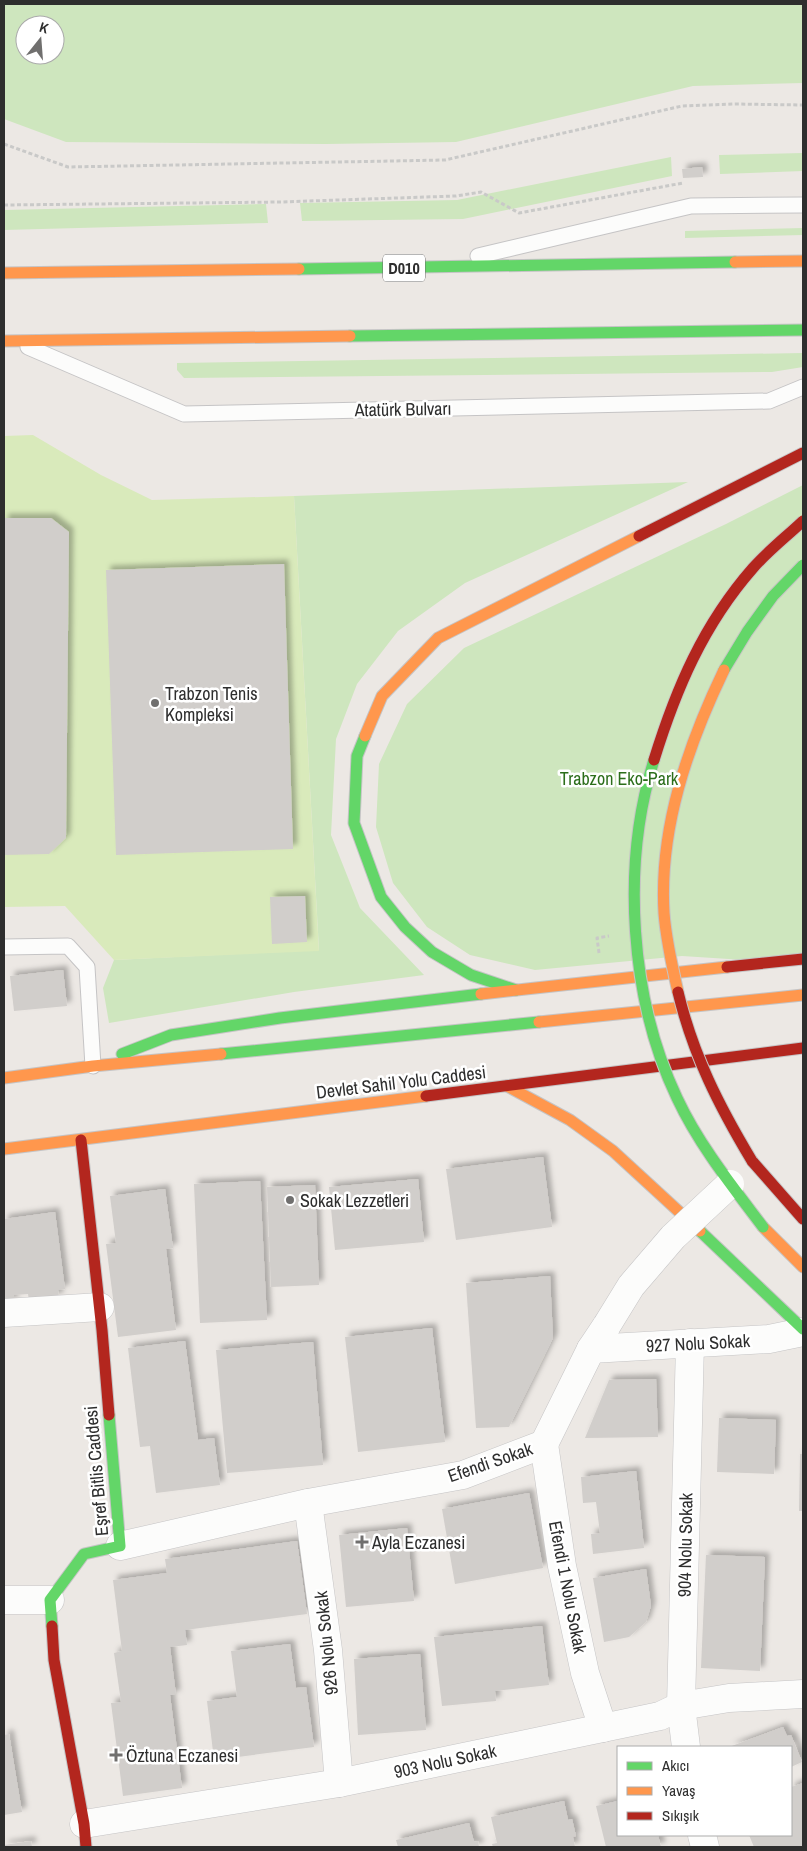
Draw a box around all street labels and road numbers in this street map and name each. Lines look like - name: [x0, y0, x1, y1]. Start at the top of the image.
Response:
- road number: D010: [383, 254, 425, 282]
- street label: Atatürk Bulvarı: [353, 396, 452, 422]
- street label: Devlet Sahil Yolu Caddesi: [315, 1059, 487, 1105]
- street label: 927 Nolu Sokak: [645, 1328, 751, 1358]
- street label: Eşref Bitlis Caddesi: [78, 1405, 114, 1537]
- street label: Efendi Sokak: [444, 1436, 536, 1488]
- street label: 904 Nolu Sokak: [672, 1492, 698, 1597]
- street label: Efendi 1 Nolu Sokak: [543, 1519, 593, 1656]
- street label: 926 Nolu Sokak: [308, 1589, 344, 1696]
- street label: 903 Nolu Sokak: [391, 1738, 499, 1784]

